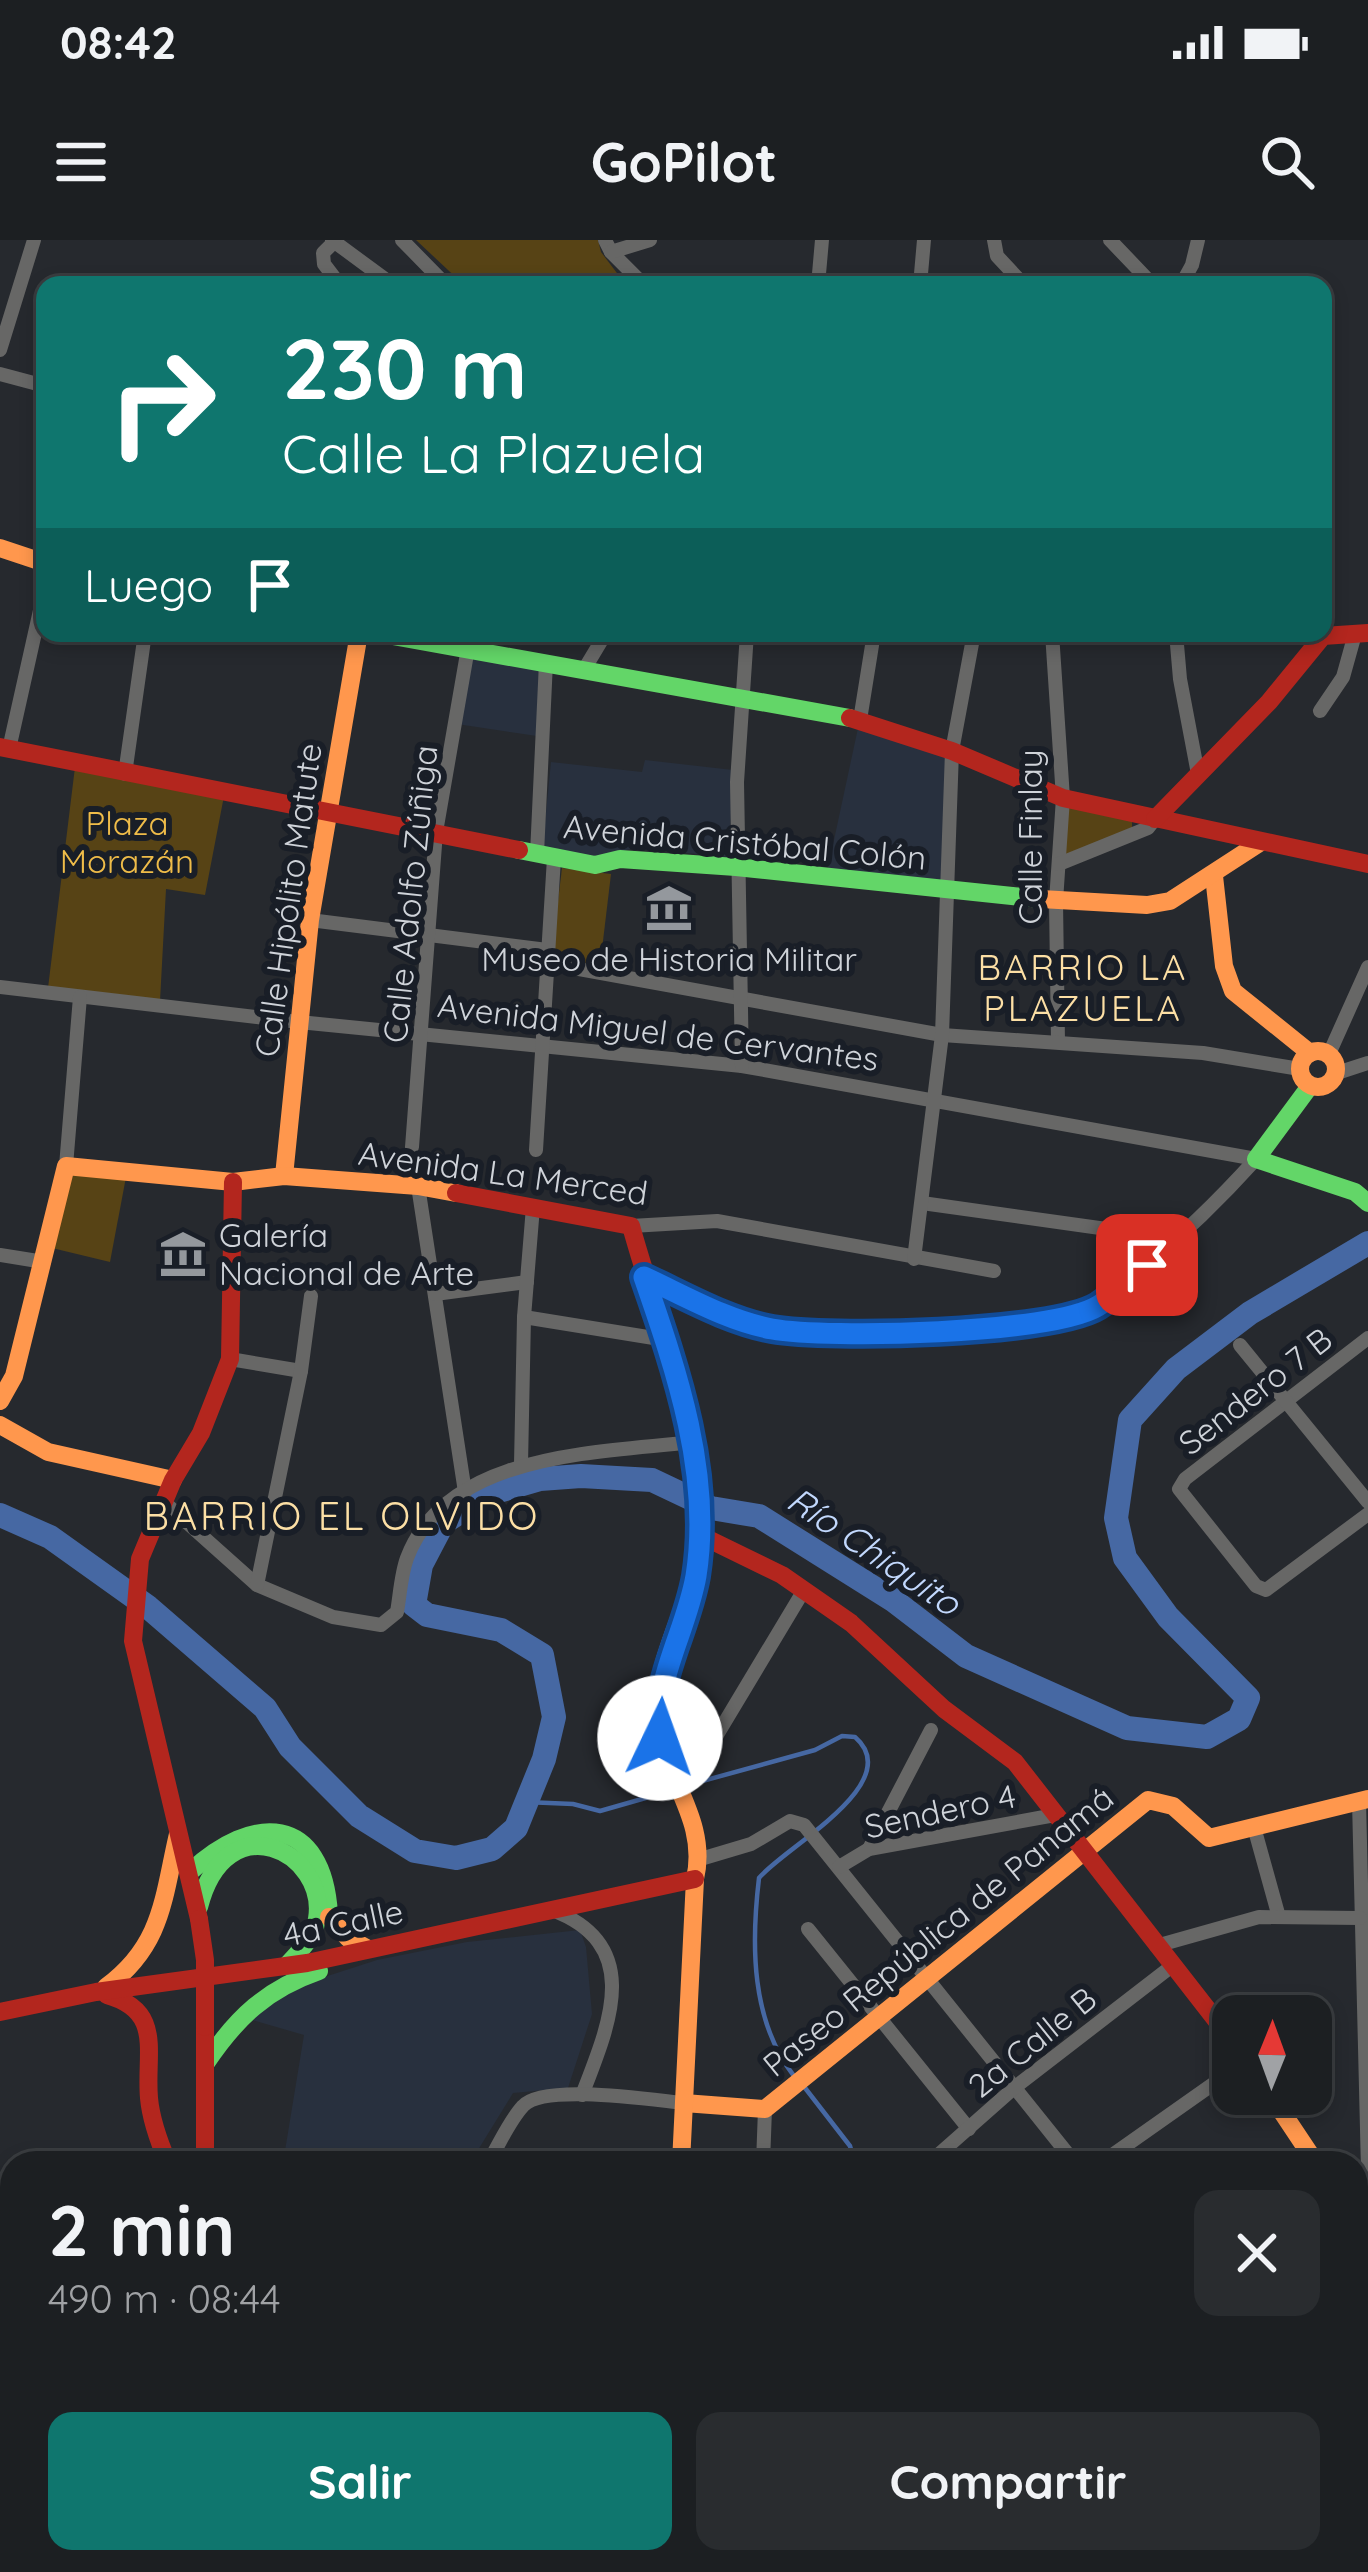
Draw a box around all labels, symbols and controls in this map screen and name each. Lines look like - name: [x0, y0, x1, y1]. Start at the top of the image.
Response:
- text: 08:42: [60, 14, 177, 70]
- text: GoPilot: [591, 128, 777, 196]
- icon: menu: [48, 129, 114, 195]
- icon: search: [1254, 129, 1320, 195]
- text: 230 m: [282, 315, 527, 420]
- icon: right: [84, 324, 240, 480]
- text: Calle La Plazuela: [282, 419, 705, 487]
- icon: arrive: [237, 552, 303, 618]
- text: Luego: [84, 557, 213, 613]
- street label: Calle Hipólito Matute: [245, 740, 330, 1059]
- street label: Calle Adolfo Zúñiga: [373, 743, 446, 1045]
- street label: Calle Finlay: [1009, 749, 1050, 925]
- park label: Plaza Morazán: [60, 802, 194, 881]
- street label: Avenida Cristóbal Colón: [562, 805, 928, 878]
- museum icon: Museo de Historia Militar: [644, 883, 694, 933]
- place label: Museo de Historia Militar: [481, 938, 857, 979]
- district label: BARRIO LA PLAZUELA: [978, 944, 1188, 1030]
- street label: Avenida Miguel de Cervantes: [435, 984, 881, 1079]
- street label: Avenida La Merced: [356, 1132, 650, 1213]
- place label: Galería Nacional de Arte: [219, 1214, 474, 1293]
- pin: [1096, 1214, 1198, 1316]
- museum icon: Galería Nacional de Arte: [158, 1229, 208, 1279]
- icon: arrive: [1114, 1232, 1180, 1298]
- street label: Sendero 7 B: [1170, 1318, 1340, 1463]
- water label: Río Chiquito: [779, 1476, 970, 1626]
- district label: BARRIO EL OLVIDO: [144, 1491, 540, 1540]
- position arrow: [597, 1675, 723, 1801]
- street label: Sendero 4: [861, 1775, 1019, 1846]
- street label: Paseo República de Panamá: [754, 1777, 1121, 2085]
- street label: 4a Calle: [279, 1890, 407, 1955]
- street label: 2a Calle B: [959, 1978, 1104, 2106]
- north arrow: [1212, 1995, 1332, 2115]
- map controls: [1212, 1995, 1332, 2115]
- text: 2 min: [48, 2184, 235, 2274]
- button: close: [1194, 2190, 1320, 2316]
- text: 490 m · 08:44: [48, 2274, 281, 2323]
- button: Salir: [48, 2412, 672, 2550]
- button: Compartir: [696, 2412, 1320, 2550]

